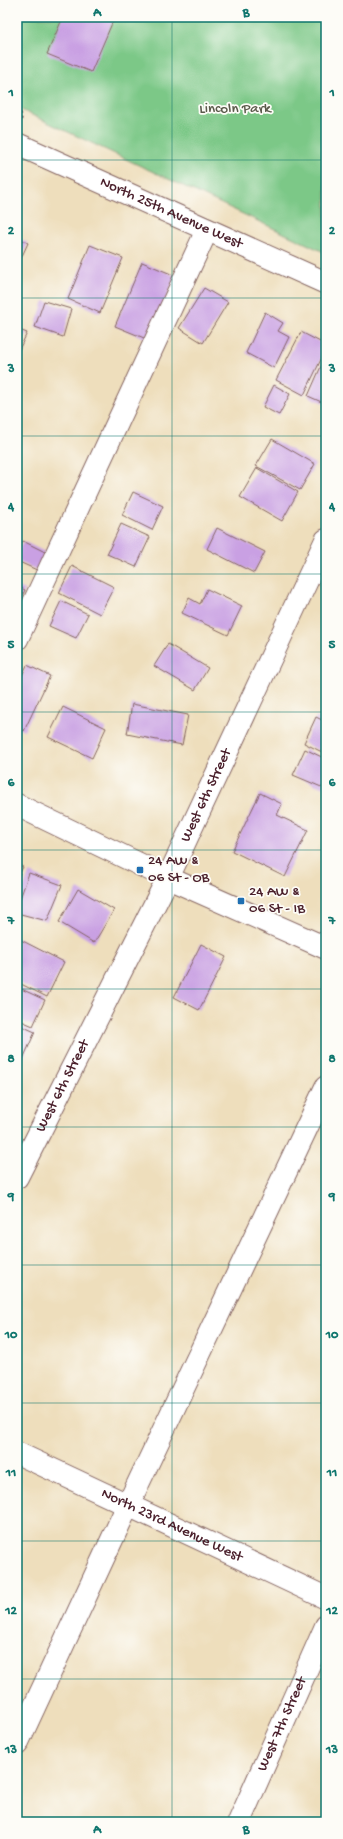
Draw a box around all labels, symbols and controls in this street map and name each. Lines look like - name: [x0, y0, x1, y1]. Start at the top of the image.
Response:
- text: A: [92, 6, 102, 21]
- text: B: [242, 6, 251, 21]
- text: 1: [7, 86, 14, 101]
- text: 1: [328, 86, 335, 101]
- park label: Lincoln Park: [199, 100, 272, 118]
- street label: North 25th Avenue West: [97, 173, 247, 254]
- text: 2: [8, 224, 15, 239]
- text: 2: [329, 224, 336, 239]
- text: 3: [7, 362, 15, 377]
- text: 3: [328, 362, 336, 377]
- text: 4: [7, 500, 15, 515]
- text: 4: [328, 500, 336, 515]
- text: 5: [8, 638, 15, 653]
- text: 5: [329, 638, 336, 653]
- street label: West 6th Street: [177, 744, 237, 845]
- text: 6: [8, 776, 15, 791]
- text: 6: [329, 776, 336, 791]
- place label: 24 AW & 06 St - OB: [148, 852, 210, 887]
- marker: 24 AW & 06 St - OB: [135, 865, 145, 875]
- place label: 24 AW & 06 St - IB: [249, 883, 305, 918]
- marker: 24 AW & 06 St - IB: [236, 896, 246, 906]
- text: 7: [7, 914, 16, 929]
- text: 7: [328, 914, 337, 929]
- street label: West 6th Street: [32, 1035, 95, 1135]
- text: 8: [7, 1052, 15, 1067]
- text: 8: [328, 1052, 336, 1067]
- text: 9: [7, 1190, 15, 1205]
- text: 9: [328, 1190, 336, 1205]
- text: 10: [4, 1328, 18, 1343]
- text: 10: [325, 1328, 339, 1343]
- text: 11: [5, 1466, 16, 1481]
- text: 11: [326, 1466, 337, 1481]
- street label: North 23rd Avenue West: [98, 1485, 247, 1567]
- text: 12: [4, 1604, 17, 1619]
- text: 12: [325, 1604, 338, 1619]
- street label: West 7th Street: [254, 1673, 312, 1774]
- text: 13: [4, 1743, 17, 1758]
- text: 13: [325, 1743, 338, 1758]
- text: A: [92, 1823, 102, 1838]
- text: B: [242, 1823, 251, 1838]

